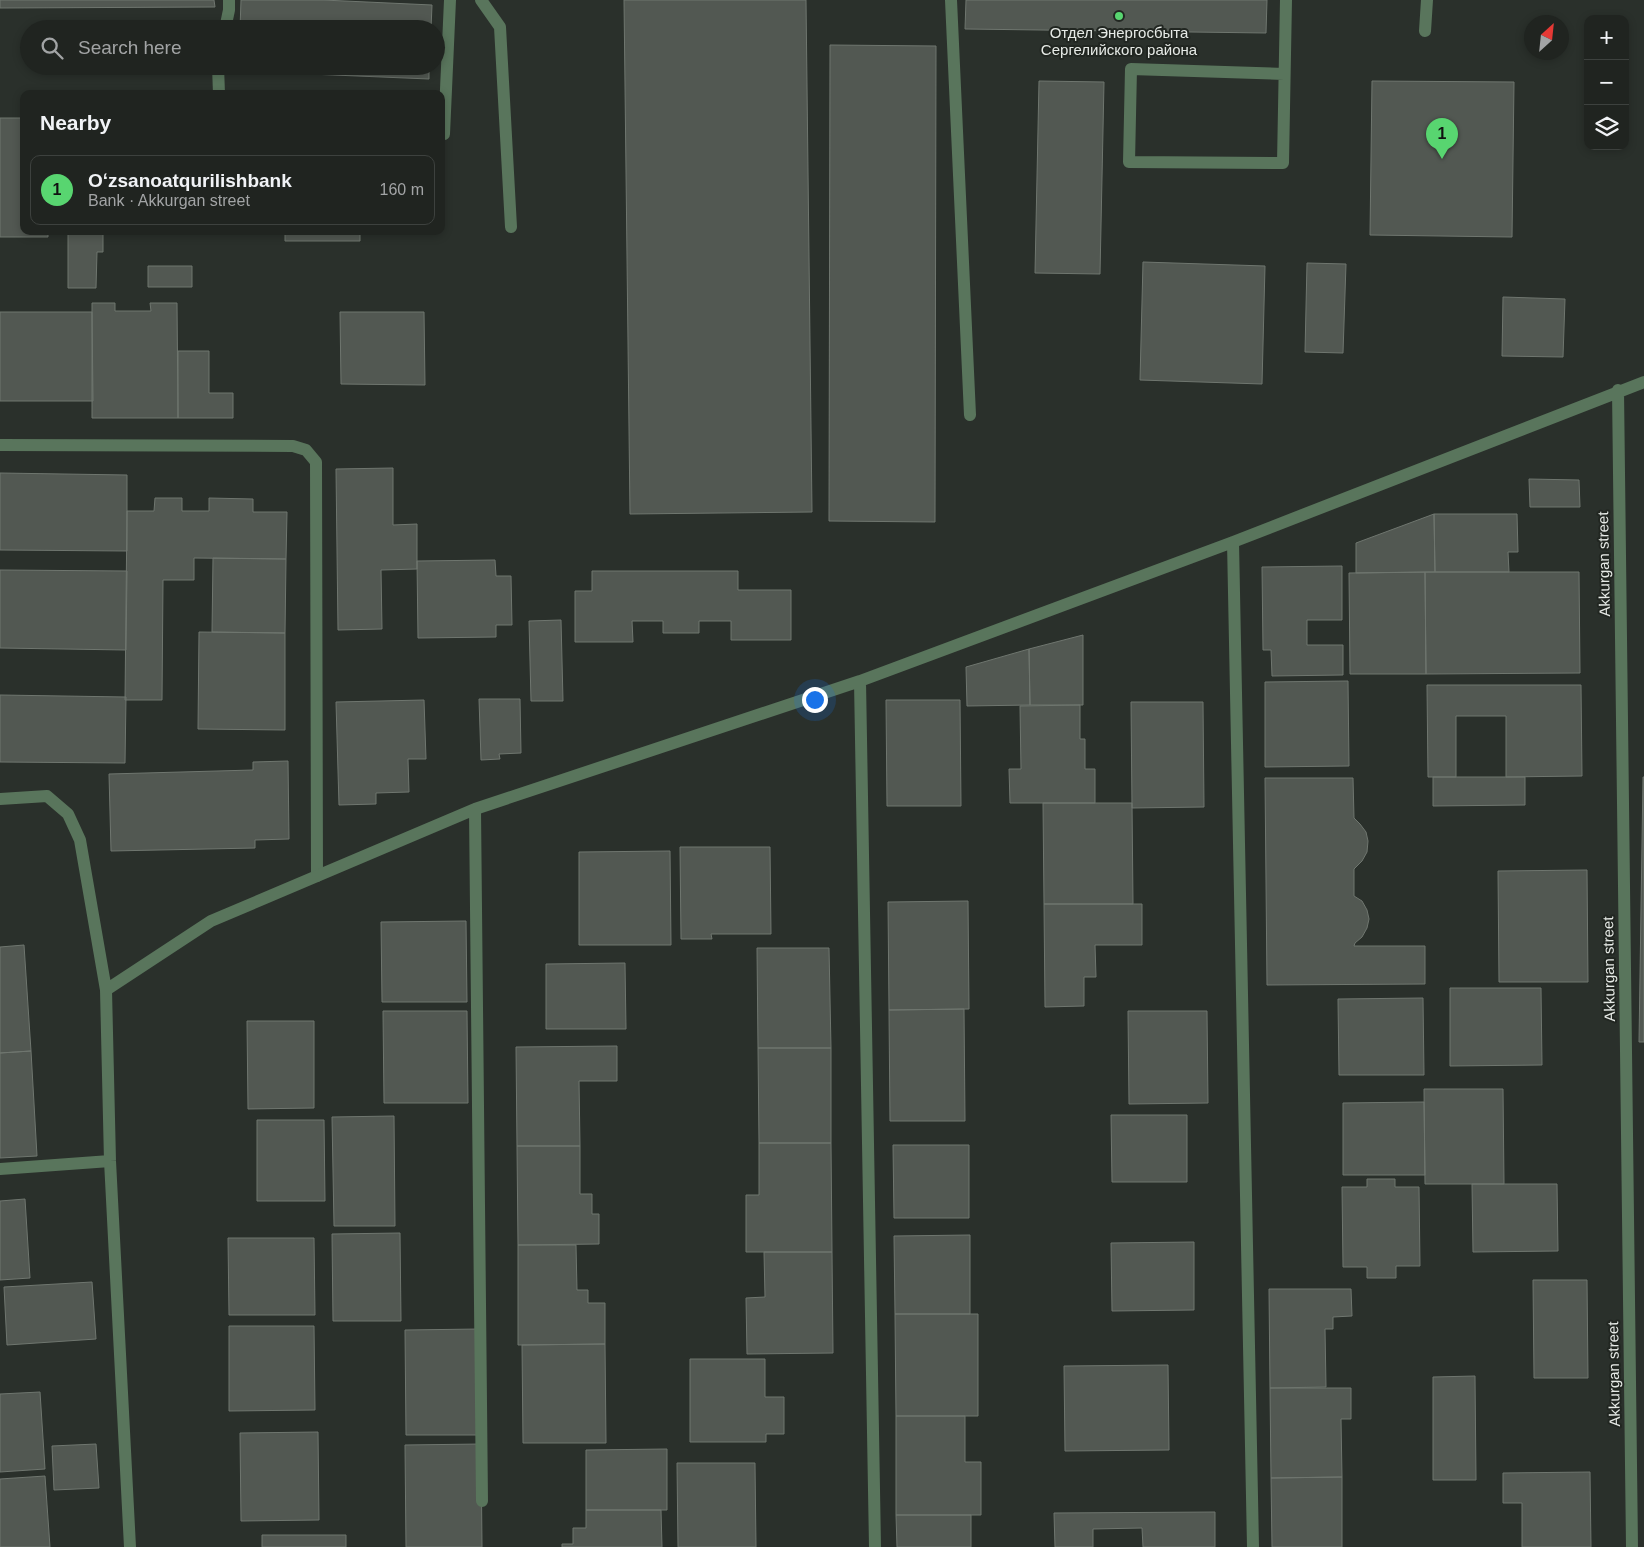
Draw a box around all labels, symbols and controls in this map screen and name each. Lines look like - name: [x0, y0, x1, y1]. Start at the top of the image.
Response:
- marker: Отдел Энергосбыта Сергелийского района: [1113, 10, 1125, 22]
- north arrow: [1524, 15, 1569, 60]
- map controls: [1584, 15, 1629, 150]
- button: +: [1584, 15, 1629, 60]
- search box: [20, 20, 445, 75]
- place label: Отдел Энергосбыта Сергелийского района: [1041, 24, 1198, 58]
- icon: search: [38, 34, 66, 62]
- text: Search here: [78, 37, 182, 58]
- button: −: [1584, 60, 1629, 105]
- button: layers: [1584, 105, 1629, 150]
- text: Nearby: [40, 111, 111, 134]
- pin: 1: [1426, 118, 1458, 159]
- text: Oʻzsanoatqurilishbank: [88, 170, 292, 191]
- text: 1: [53, 181, 61, 198]
- text: 160 m: [380, 181, 424, 198]
- text: Bank · Akkurgan street: [88, 192, 250, 209]
- street label: Akkurgan street: [1594, 511, 1613, 617]
- your location: [802, 687, 828, 713]
- street label: Akkurgan street: [1599, 916, 1618, 1022]
- street label: Akkurgan street: [1604, 1321, 1623, 1427]

